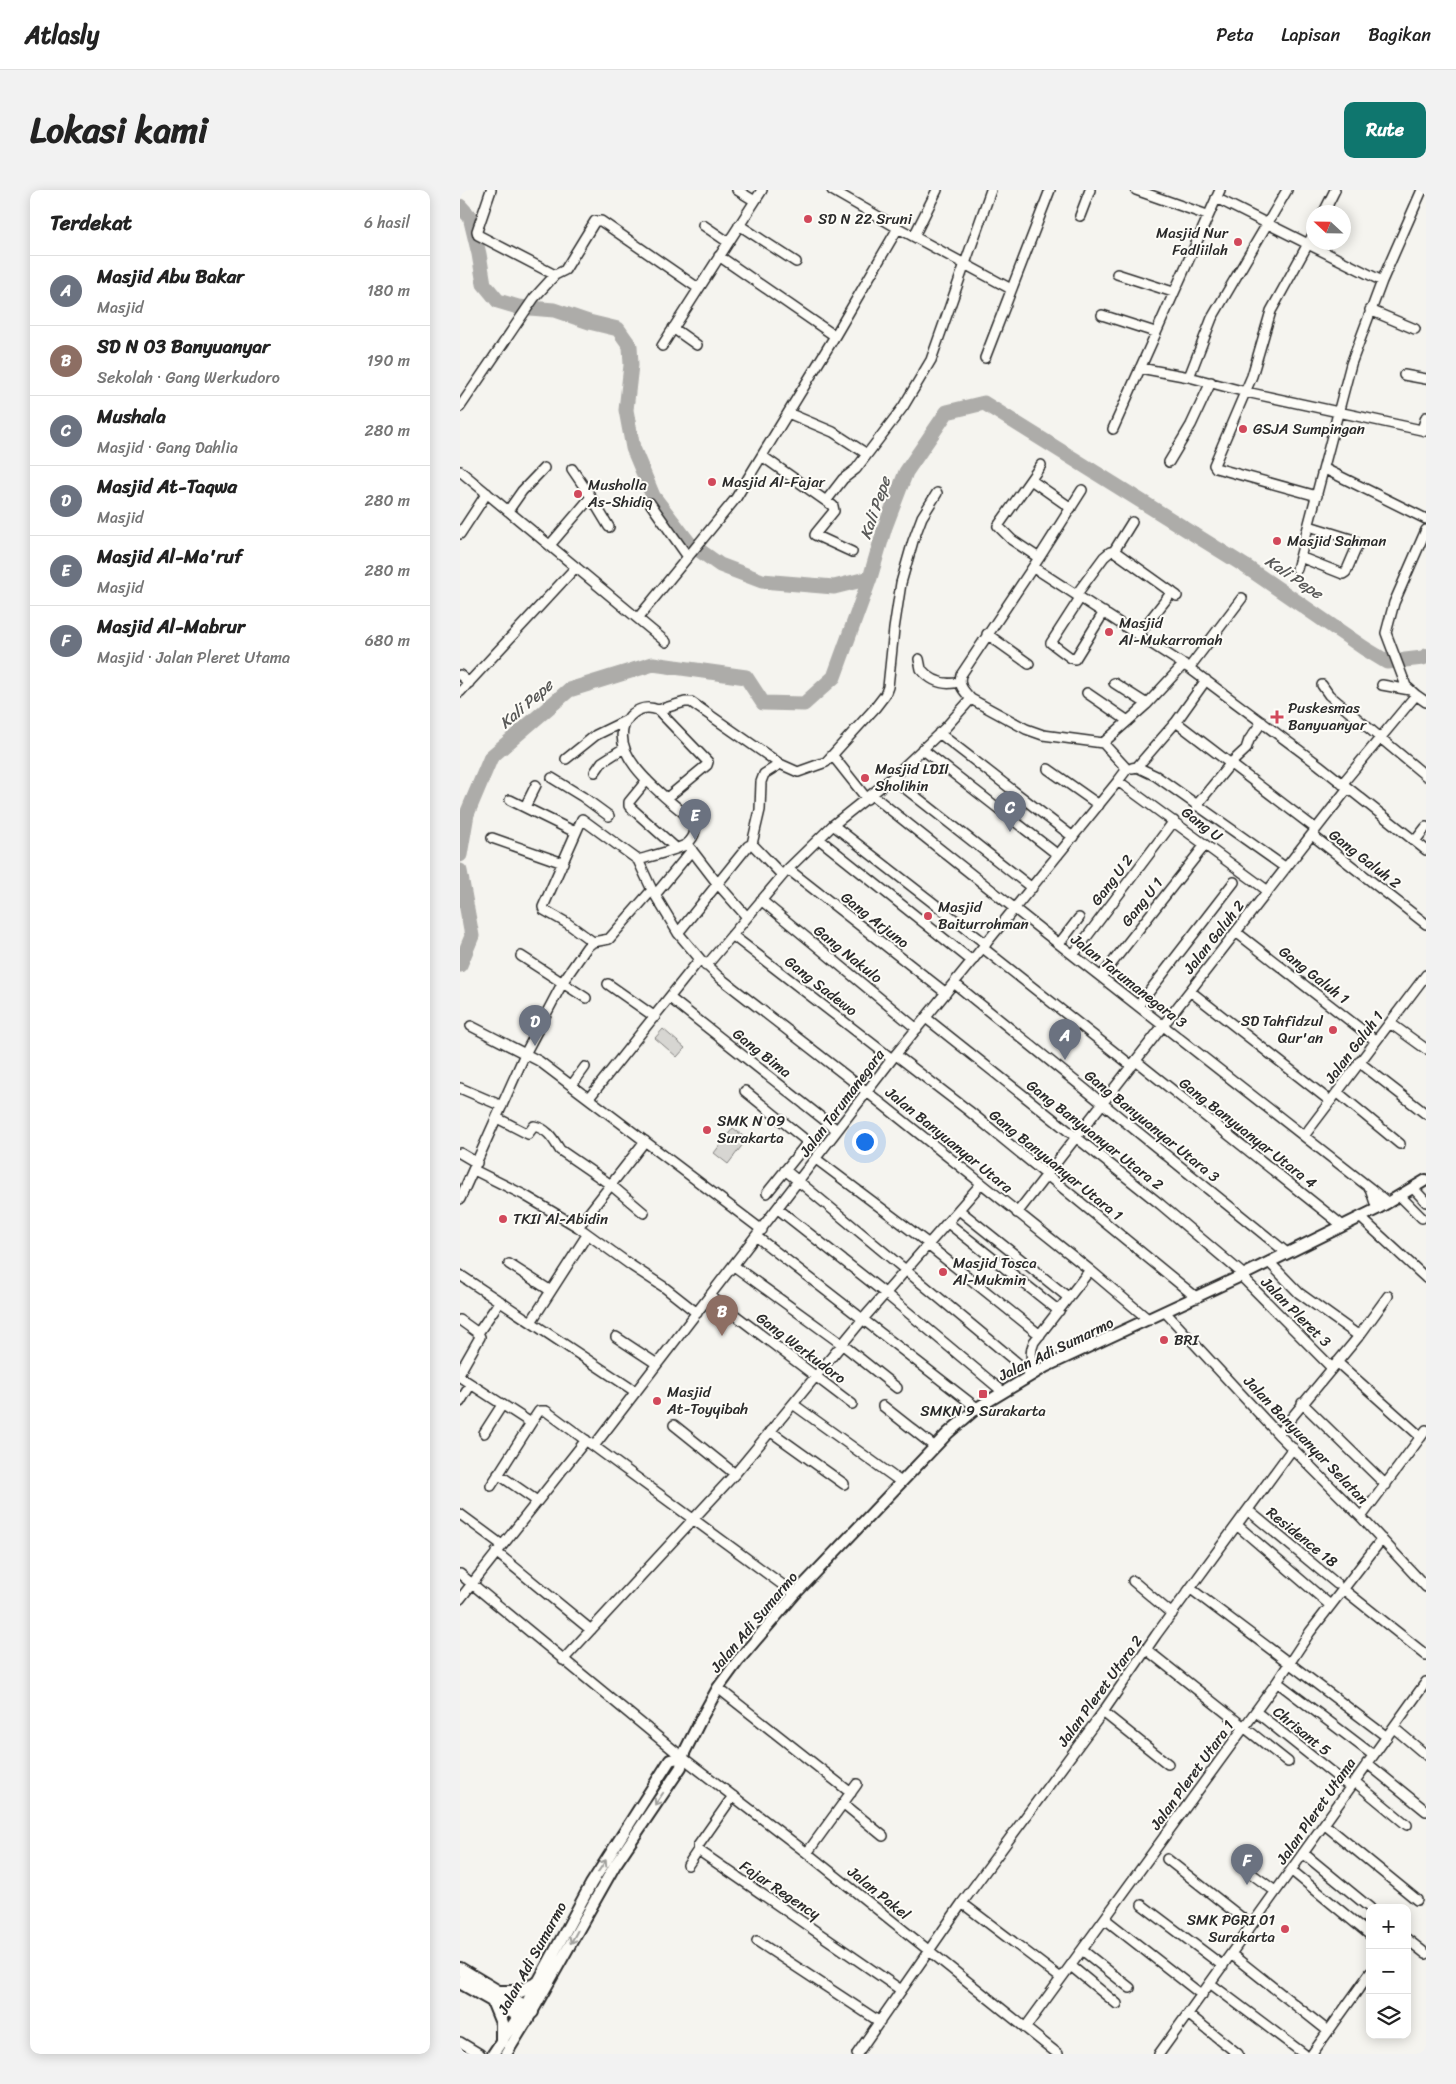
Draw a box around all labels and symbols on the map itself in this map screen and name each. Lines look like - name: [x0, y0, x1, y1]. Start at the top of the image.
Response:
- north arrow: [1306, 205, 1351, 250]
- place label: SD N 22 Sruni: [818, 206, 913, 232]
- marker: SD N 22 Sruni: [802, 213, 814, 225]
- place label: Masjid Nur Fadliilah: [1156, 220, 1229, 263]
- marker: Masjid Nur Fadliilah: [1232, 236, 1244, 248]
- place label: GSJA Sumpingan: [1253, 416, 1365, 442]
- marker: GSJA Sumpingan: [1237, 423, 1249, 435]
- place label: Masjid Al-Fajar: [722, 469, 826, 495]
- water label: Kali Pepe: [851, 471, 900, 543]
- place label: Musholla As-Shidiq: [587, 472, 653, 515]
- marker: Masjid Al-Fajar: [706, 476, 718, 488]
- marker: Musholla As-Shidiq: [572, 488, 584, 500]
- place label: Masjid Sahman: [1287, 528, 1387, 554]
- marker: Masjid Sahman: [1271, 535, 1283, 547]
- water label: Kali Pepe: [1259, 547, 1330, 608]
- place label: Masjid Al-Mukarromah: [1118, 610, 1223, 653]
- marker: Masjid Al-Mukarromah: [1103, 626, 1115, 638]
- water label: Kali Pepe: [492, 671, 561, 736]
- place label: Puskesmas Banyuanyar: [1288, 695, 1367, 738]
- marker: Puskesmas Banyuanyar: [1270, 710, 1284, 724]
- place label: Masjid LDII Sholihin: [875, 756, 949, 799]
- marker: Masjid LDII Sholihin: [859, 772, 871, 784]
- pin: C: [994, 791, 1026, 832]
- pin: E: [679, 799, 711, 840]
- street label: Gang U: [1176, 800, 1229, 849]
- street label: Gang Galuh 2: [1323, 822, 1407, 896]
- street label: Gang U 2: [1084, 848, 1140, 911]
- street label: Gang U 1: [1114, 872, 1170, 932]
- street label: Gang Arjuno: [835, 885, 915, 955]
- place label: Masjid Baiturrohman: [938, 894, 1029, 937]
- street label: Jalan Galuh 2: [1176, 894, 1252, 980]
- marker: Masjid Baiturrohman: [922, 910, 934, 922]
- street label: Gang Nakulo: [808, 918, 888, 990]
- street label: Jalan Tarumanegara 3: [1064, 926, 1193, 1035]
- street label: Gang Galuh 1: [1273, 939, 1355, 1011]
- street label: Gang Sadewo: [779, 949, 863, 1023]
- pin: D: [519, 1005, 551, 1046]
- street label: Jalan Galuh 1: [1317, 1005, 1390, 1090]
- place label: SD Tahfidzul Qur'an: [1241, 1008, 1324, 1051]
- pin: A: [1049, 1019, 1081, 1060]
- street label: Gang Bima: [727, 1021, 798, 1085]
- marker: SD Tahfidzul Qur'an: [1327, 1024, 1339, 1036]
- street label: Jalan Tarumanegara: [792, 1043, 892, 1163]
- street label: Gang Banyuanyar Utara 3: [1078, 1063, 1226, 1189]
- street label: Gang Banyuanyar Utara 4: [1173, 1071, 1323, 1195]
- street label: Gang Banyuanyar Utara 2: [1021, 1073, 1170, 1197]
- street label: Jalan Banyuanyar Utara: [879, 1080, 1019, 1200]
- street label: Gang Banyuanyar Utara 1: [983, 1103, 1129, 1227]
- place label: SMK N 09 Surakarta: [717, 1108, 785, 1151]
- marker: SMK N 09 Surakarta: [701, 1124, 713, 1136]
- your location: [852, 1129, 878, 1155]
- place label: TKII Al-Abidin: [513, 1206, 608, 1232]
- marker: TKII Al-Abidin: [497, 1213, 509, 1225]
- place label: Masjid Tosca Al-Mukmin: [952, 1250, 1037, 1293]
- marker: Masjid Tosca Al-Mukmin: [937, 1266, 949, 1278]
- street label: Jalan Pleret 3: [1254, 1270, 1337, 1353]
- pin: B: [706, 1295, 738, 1336]
- street label: Gang Werkudoro: [750, 1305, 852, 1391]
- street label: Jalan Adi Sumarmo: [993, 1310, 1119, 1389]
- place label: BRI: [1174, 1327, 1200, 1353]
- marker: BRI: [1158, 1334, 1170, 1346]
- street label: Jalan Banyuanyar Selatan: [1237, 1369, 1375, 1511]
- place label: Masjid At-Toyyibah: [666, 1379, 748, 1422]
- marker: SMKN 9 Surakarta: [977, 1388, 989, 1400]
- marker: Masjid At-Toyyibah: [651, 1395, 663, 1407]
- place label: SMKN 9 Surakarta: [920, 1398, 1046, 1424]
- street label: Residence 18: [1261, 1500, 1343, 1574]
- street label: Jalan Adi Sumarmo: [703, 1565, 805, 1679]
- street label: Jalan Pleret Utara 2: [1050, 1629, 1150, 1753]
- street label: Chrisant 5: [1267, 1699, 1337, 1763]
- street label: Jalan Pleret Utara 1: [1143, 1715, 1241, 1836]
- street label: Jalan Pleret Utama: [1269, 1752, 1363, 1871]
- one-way arrow: [654, 1792, 665, 1806]
- pin: F: [1231, 1844, 1263, 1885]
- street label: Fajar Regency: [734, 1853, 826, 1927]
- one-way arrow: [597, 1859, 607, 1873]
- street label: Jalan Pakel: [841, 1859, 917, 1927]
- street label: Jalan Adi Sumarmo: [490, 1896, 574, 2020]
- place label: SMK PGRI 01 Surakarta: [1187, 1907, 1275, 1950]
- marker: SMK PGRI 01 Surakarta: [1279, 1923, 1291, 1935]
- one-way arrow: [569, 1930, 579, 1944]

